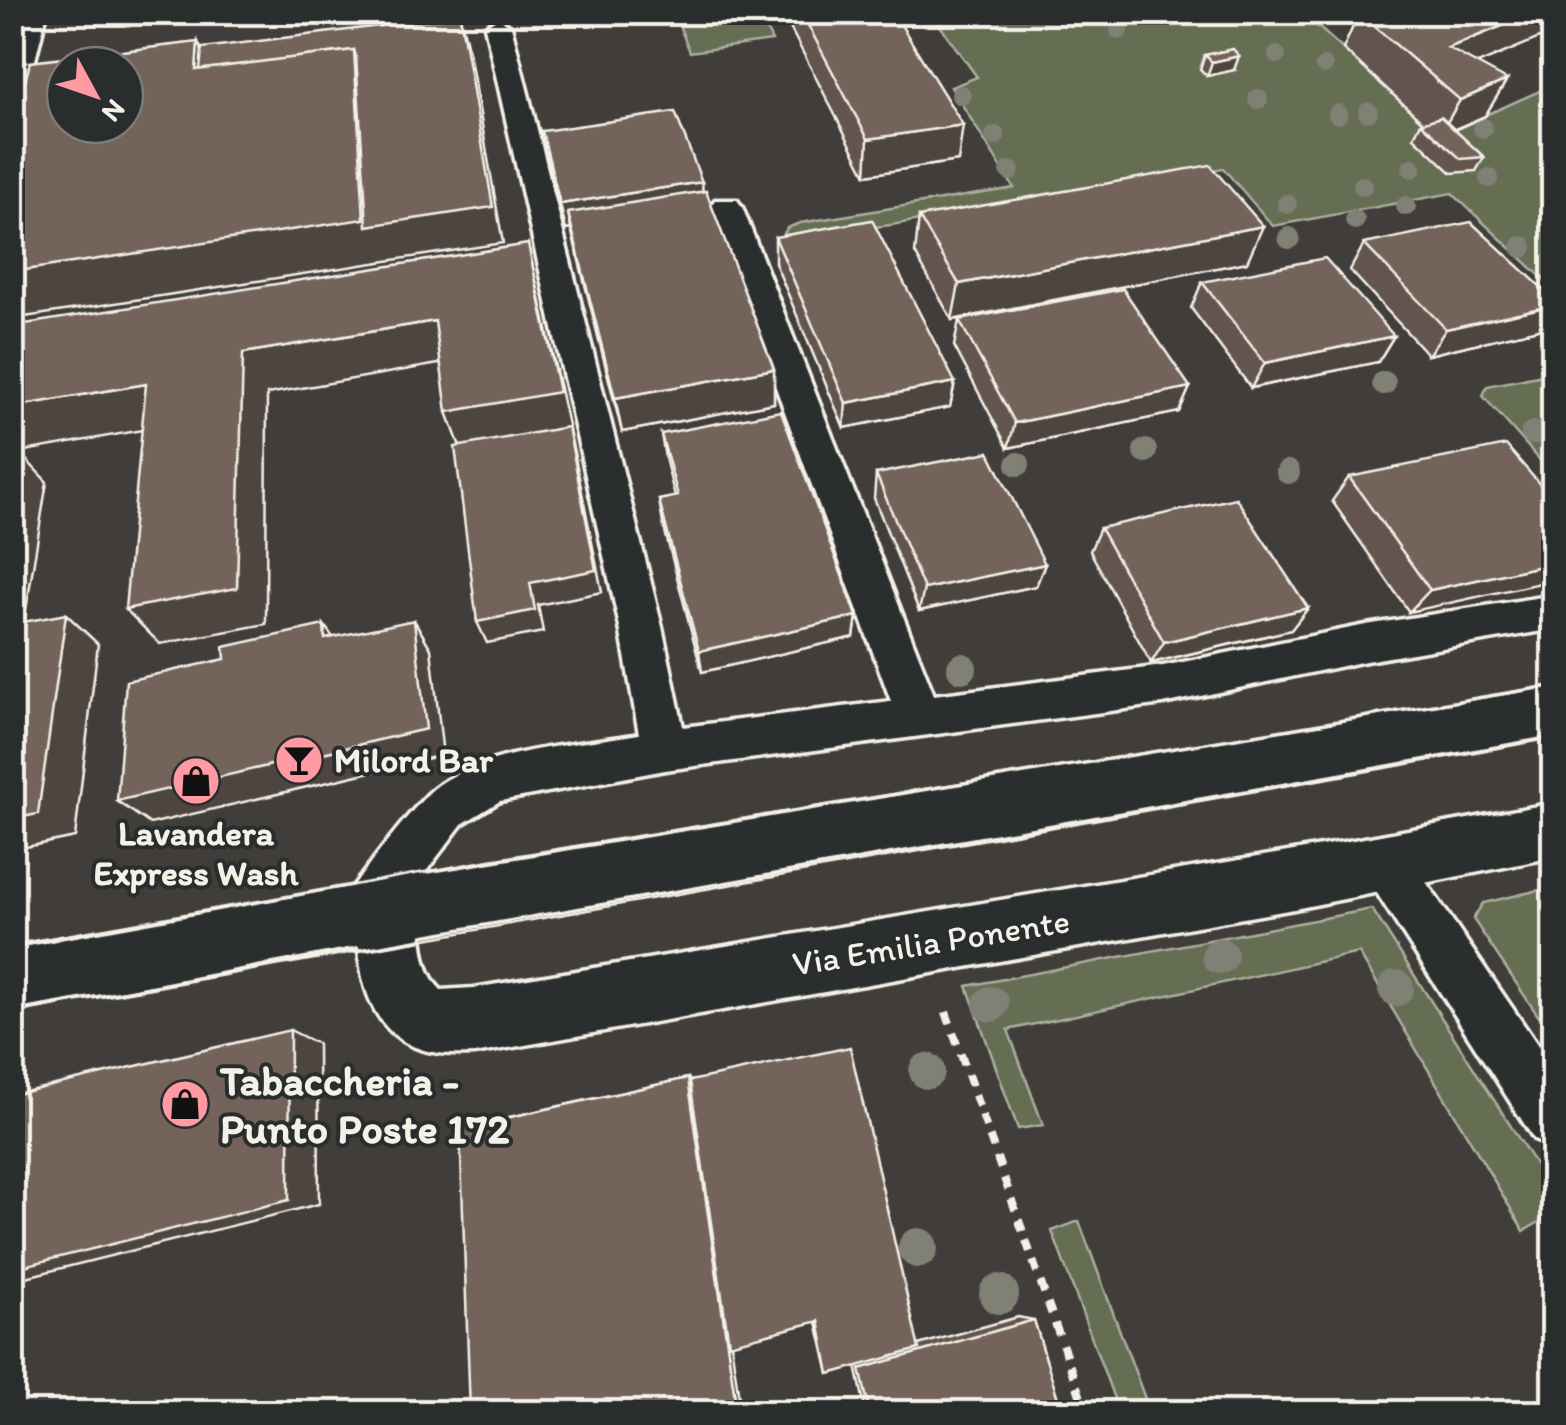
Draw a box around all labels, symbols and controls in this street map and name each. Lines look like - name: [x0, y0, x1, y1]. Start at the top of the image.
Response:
- north arrow: [45, 45, 145, 145]
- text: N: [95, 93, 133, 129]
- bar icon: Milord Bar: [273, 734, 325, 786]
- place label: Milord Bar: [334, 739, 494, 781]
- shop icon: Lavandera Express Wash: [170, 755, 222, 807]
- place label: Lavandera Express Wash: [94, 812, 300, 894]
- street label: Via Emilia Ponente: [789, 899, 1073, 985]
- place label: Tabaccheria - Punto Poste 172: [219, 1055, 509, 1154]
- shop icon: Tabaccheria - Punto Poste 172: [159, 1078, 211, 1130]

